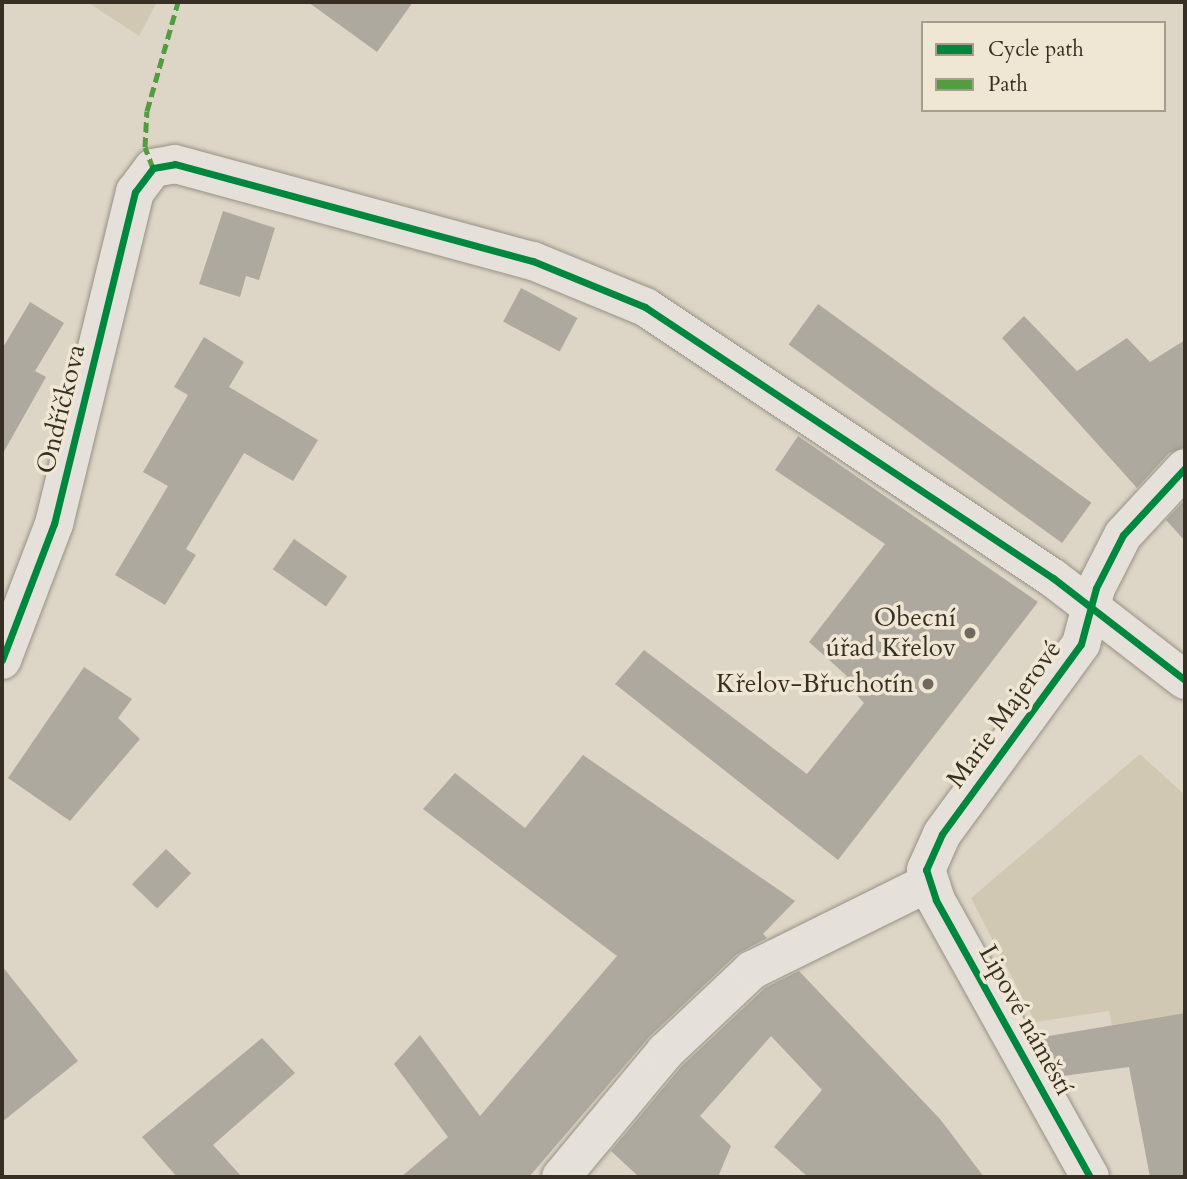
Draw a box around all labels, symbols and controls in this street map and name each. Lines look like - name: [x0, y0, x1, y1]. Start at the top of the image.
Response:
- legend: [921, 21, 1166, 112]
- text: Cycle path: [988, 35, 1084, 64]
- text: Path: [988, 70, 1028, 99]
- street label: Ondříčkova: [30, 341, 92, 477]
- place label: Obecní úřad Křelov: [826, 602, 956, 664]
- marker: Obecní úřad Křelov: [962, 625, 978, 641]
- street label: Marie Majerové: [940, 634, 1068, 794]
- place label: Křelov-Břuchotín: [716, 668, 914, 700]
- marker: Křelov-Břuchotín: [920, 676, 936, 692]
- street label: Lipové náměstí: [972, 939, 1080, 1101]

